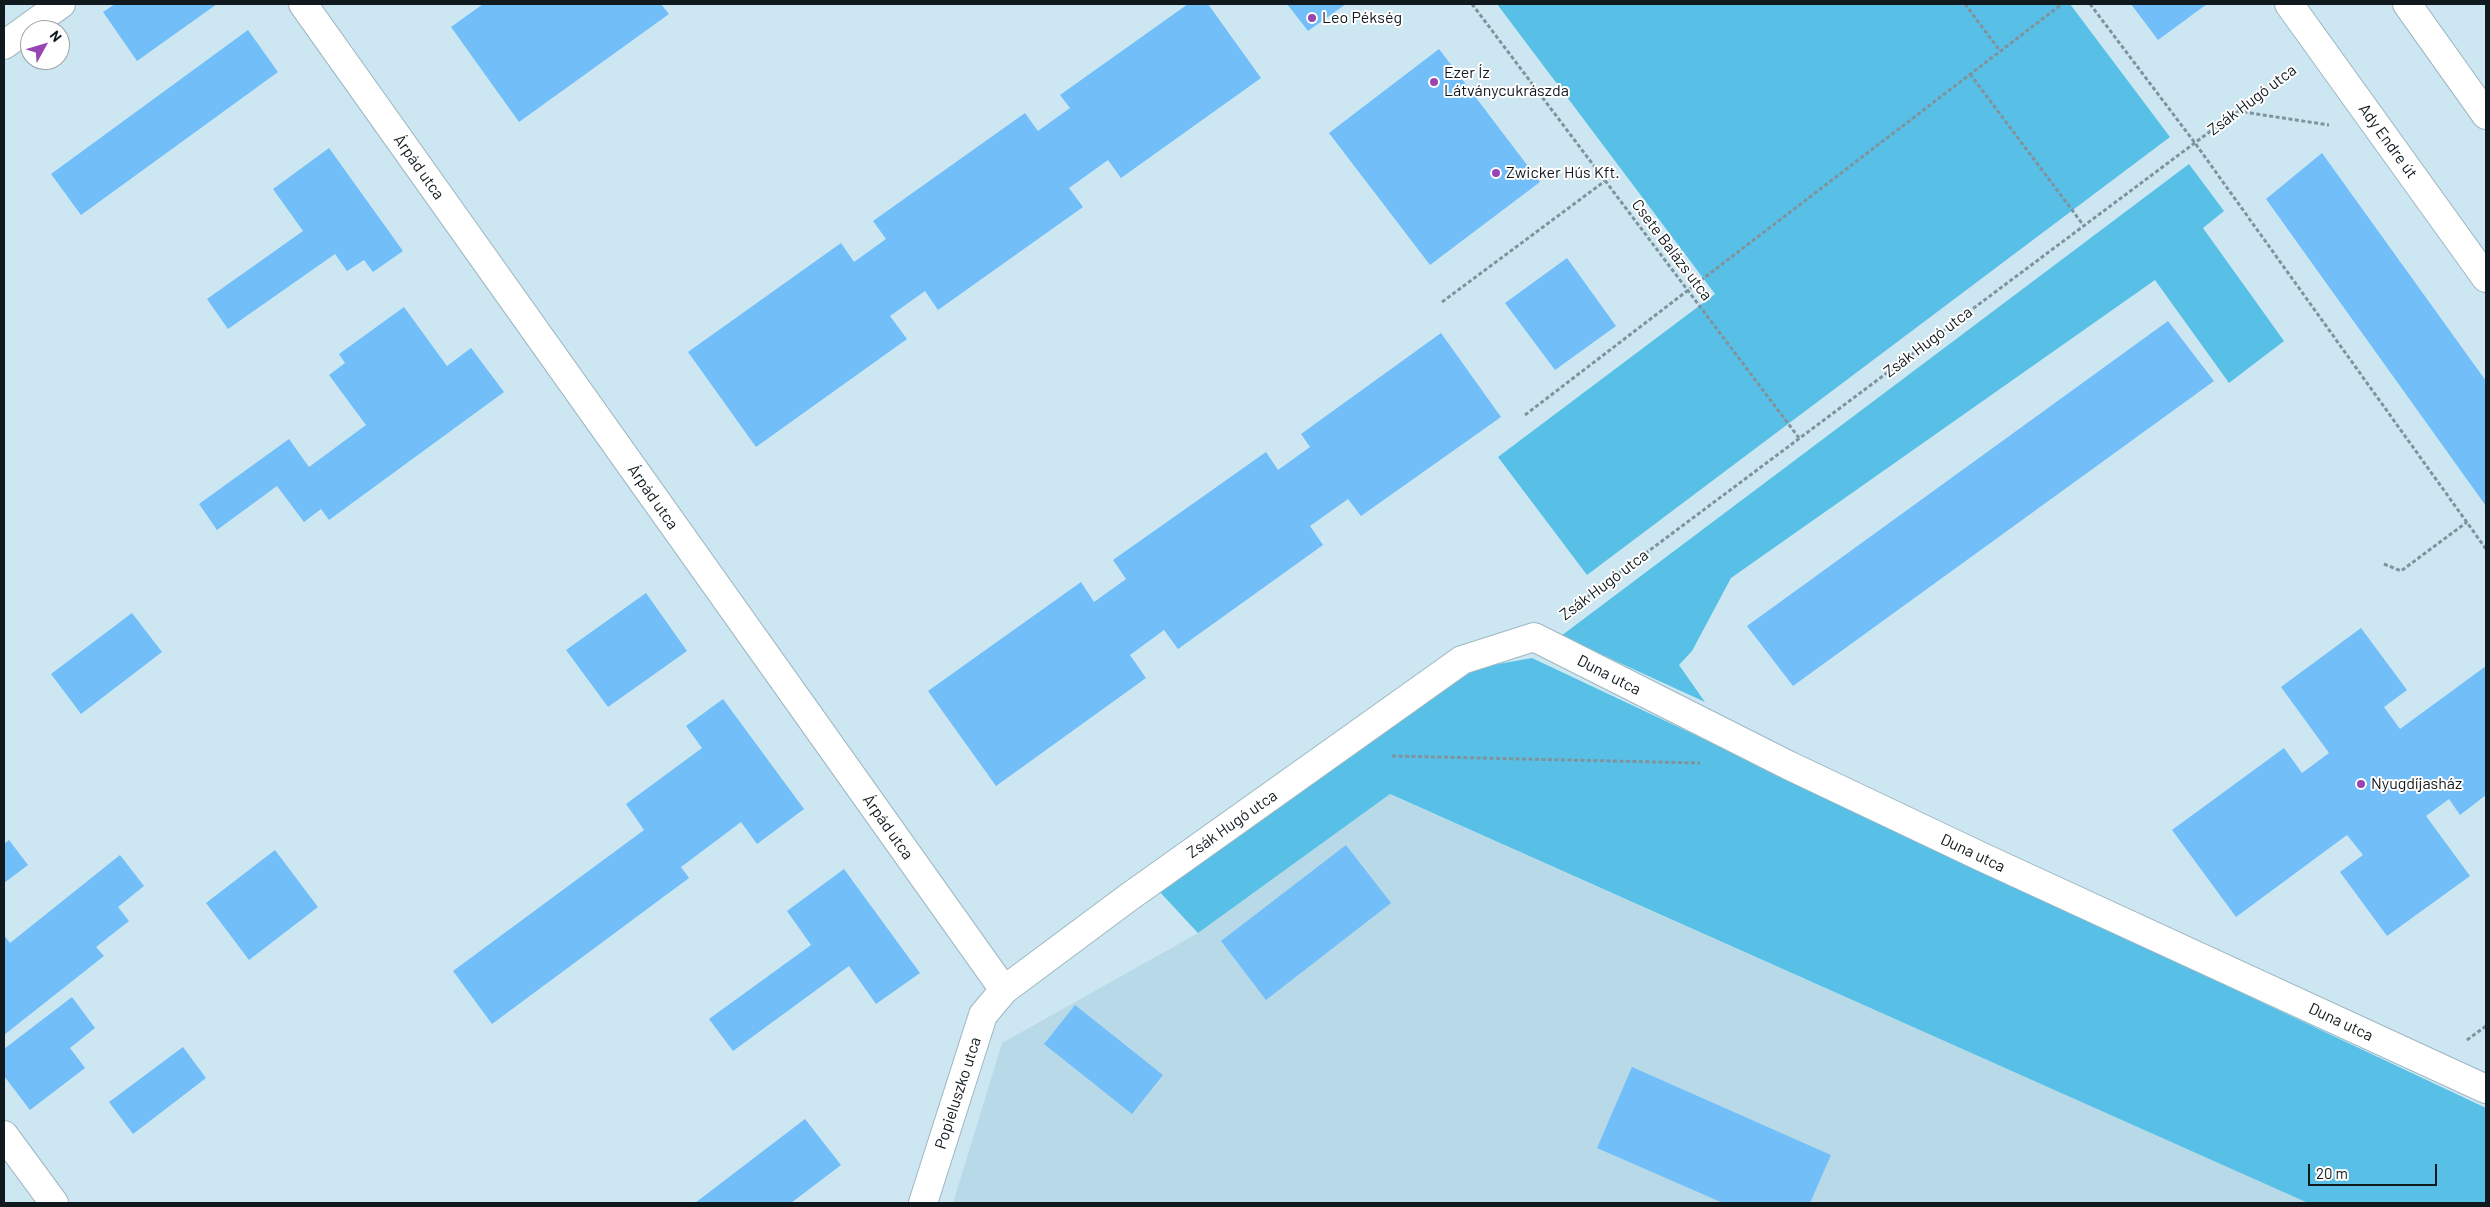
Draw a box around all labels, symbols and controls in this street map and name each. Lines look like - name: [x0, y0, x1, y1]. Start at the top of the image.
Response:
- place label: Leo Pékség: [1322, 8, 1402, 28]
- marker: Leo Pékség: [1306, 12, 1318, 24]
- north arrow: [20, 20, 70, 70]
- text: N: [47, 27, 66, 45]
- street label: Zsák Hugó utca: [2204, 60, 2300, 140]
- place label: Ezer Íz Látványcukrászda: [1444, 63, 1569, 101]
- marker: Ezer Íz Látványcukrászda: [1428, 76, 1440, 88]
- street label: Ady Endre út: [2354, 100, 2422, 182]
- street label: Árpád utca: [390, 131, 448, 203]
- place label: Zwicker Hús Kft.: [1506, 163, 1620, 183]
- marker: Zwicker Hús Kft.: [1490, 167, 1502, 179]
- street label: Csete Balázs utca: [1628, 196, 1716, 304]
- street label: Zsák Hugó utca: [1880, 302, 1976, 382]
- street label: Árpád utca: [624, 461, 682, 533]
- street label: Zsák Hugó utca: [1556, 545, 1652, 625]
- street label: Duna utca: [1574, 651, 1644, 699]
- place label: Nyugdíjasház: [2371, 774, 2462, 794]
- marker: Nyugdíjasház: [2355, 778, 2367, 790]
- street label: Zsák Hugó utca: [1183, 786, 1281, 862]
- street label: Árpád utca: [859, 791, 917, 863]
- street label: Duna utca: [1938, 830, 2008, 876]
- street label: Duna utca: [2306, 999, 2376, 1045]
- street label: Popieluszko utca: [931, 1035, 985, 1151]
- scale bar: [2310, 1154, 2439, 1186]
- text: 20 m: [2316, 1164, 2348, 1182]

